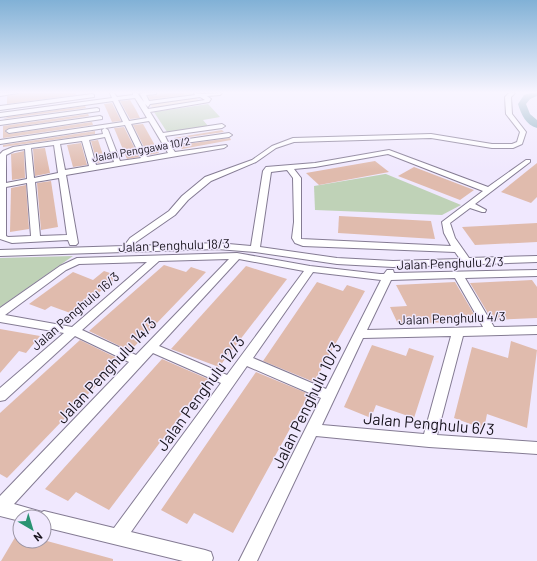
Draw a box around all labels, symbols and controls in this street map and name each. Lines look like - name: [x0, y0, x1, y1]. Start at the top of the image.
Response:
- street label: Jalan Penggawa 10/2: [91, 134, 191, 164]
- street label: Jalan Penghulu 18/3: [118, 235, 230, 255]
- street label: Jalan Penghulu 2/3: [396, 253, 504, 273]
- street label: Jalan Penghulu 16/3: [28, 268, 122, 354]
- street label: Jalan Penghulu 4/3: [398, 308, 506, 328]
- street label: Jalan Penghulu 14/3: [52, 313, 160, 427]
- street label: Jalan Penghulu 12/3: [152, 332, 248, 454]
- street label: Jalan Penghulu 10/3: [267, 339, 345, 471]
- street label: Jalan Penghulu 6/3: [363, 408, 495, 438]
- north arrow: [12, 509, 52, 549]
- text: N: [32, 530, 45, 545]

